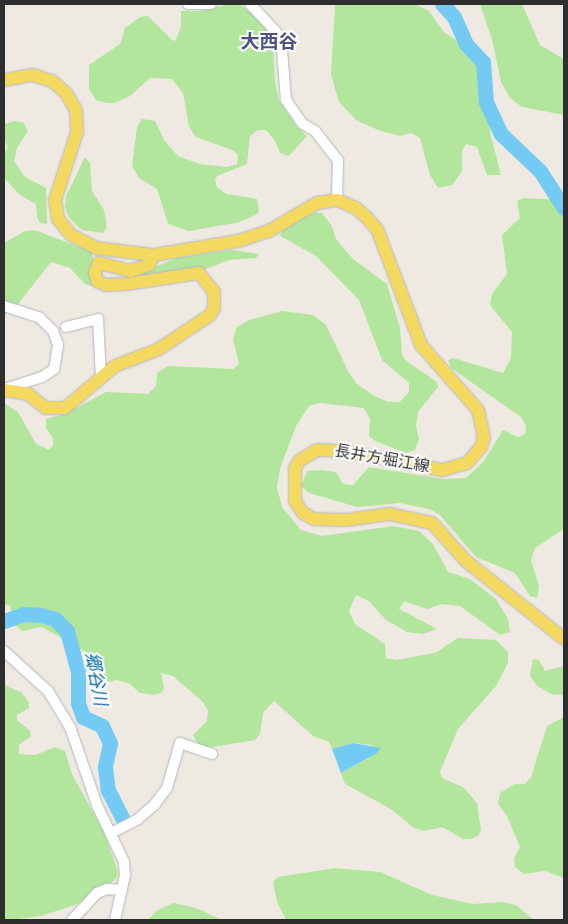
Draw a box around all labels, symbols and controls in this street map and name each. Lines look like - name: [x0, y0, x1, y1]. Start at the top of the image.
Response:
- district label: 大西谷: [241, 31, 297, 53]
- street label: 長井方堀江線: [333, 441, 431, 477]
- water label: 郷谷川: [81, 651, 111, 707]

